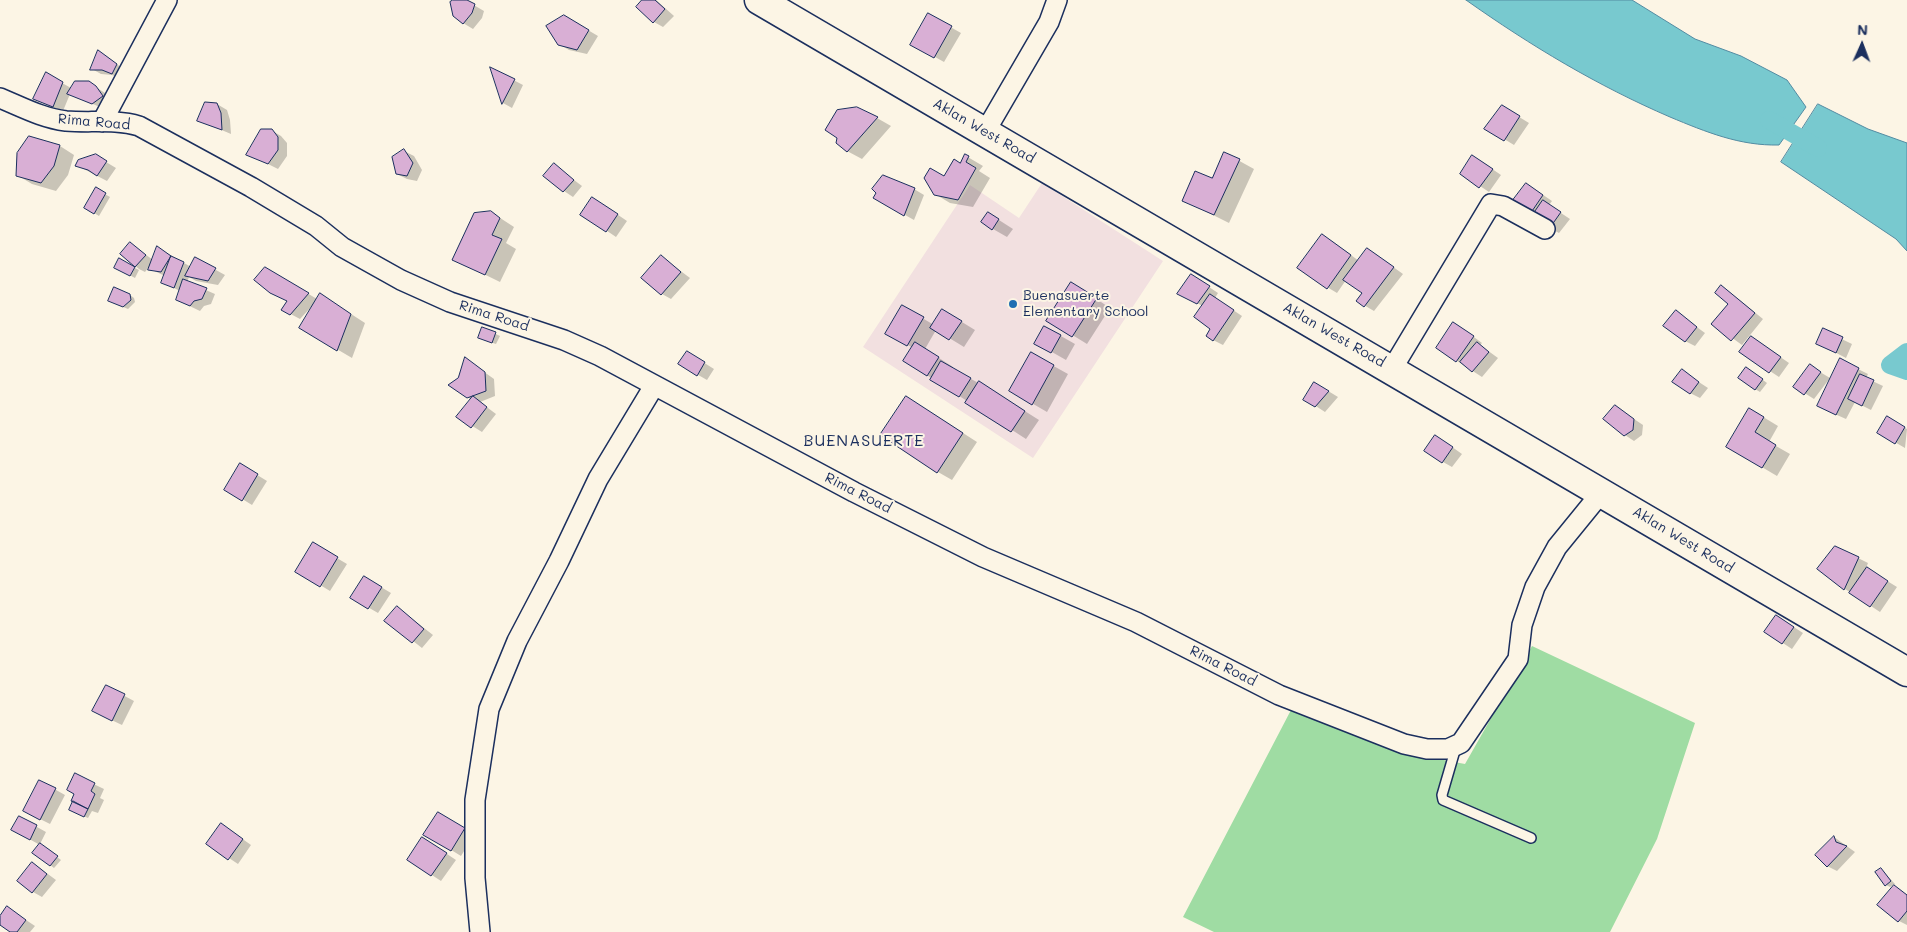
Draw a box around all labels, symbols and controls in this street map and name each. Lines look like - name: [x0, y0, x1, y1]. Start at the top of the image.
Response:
- north arrow: [1837, 20, 1887, 70]
- text: N: [1857, 20, 1868, 39]
- street label: Aklan West Road: [930, 95, 1038, 167]
- street label: Rima Road: [57, 110, 131, 134]
- place label: Buenasuerte Elementary School: [1023, 288, 1149, 321]
- street label: Rima Road: [457, 297, 531, 335]
- marker: Buenasuerte Elementary School: [1007, 298, 1019, 310]
- street label: Aklan West Road: [1280, 299, 1388, 371]
- district label: BUENASUERTE: [802, 431, 926, 451]
- street label: Rima Road: [822, 469, 894, 517]
- street label: Aklan West Road: [1629, 503, 1737, 577]
- street label: Rima Road: [1187, 642, 1259, 690]

